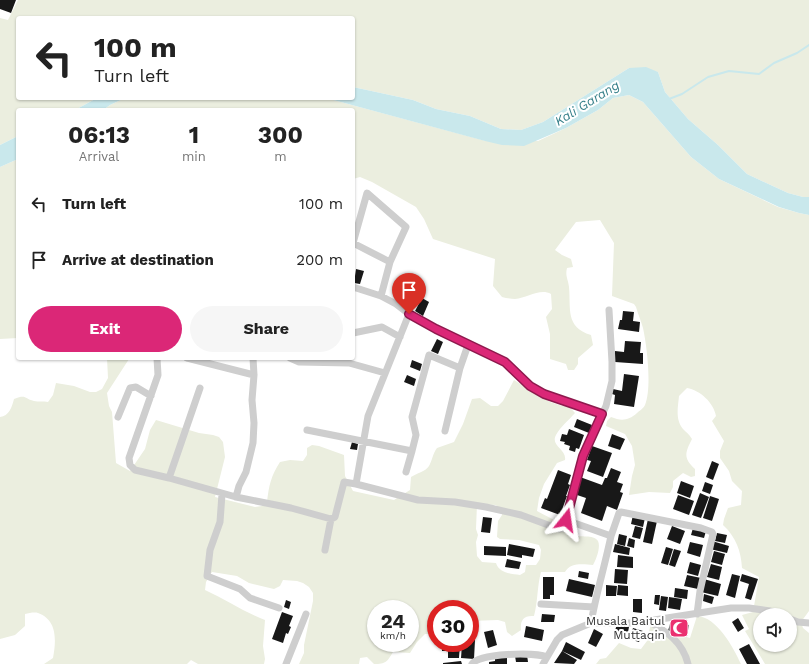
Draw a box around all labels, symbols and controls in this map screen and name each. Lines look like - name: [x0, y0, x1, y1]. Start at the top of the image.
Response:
- text: 100 m: [94, 31, 177, 64]
- icon: left: [28, 32, 80, 84]
- text: Turn left: [94, 65, 169, 86]
- water label: Kali Garang: [552, 77, 622, 129]
- text: 06:13: [68, 121, 130, 149]
- text: 1: [189, 121, 199, 149]
- text: 300: [258, 121, 303, 149]
- text: Arrival: [79, 149, 119, 164]
- text: min: [182, 149, 206, 164]
- text: m: [274, 149, 287, 164]
- icon: left: [28, 193, 50, 215]
- text: Turn left: [62, 195, 126, 213]
- text: 100 m: [299, 195, 343, 213]
- icon: arrive: [28, 249, 50, 271]
- text: Arrive at destination: [62, 251, 214, 269]
- text: 200 m: [296, 251, 343, 269]
- pin: [392, 273, 426, 314]
- icon: arrive: [398, 279, 420, 301]
- button: Exit: [28, 306, 182, 352]
- button: Share: [190, 306, 343, 352]
- position arrow: [545, 499, 587, 541]
- speed limit sign: 30: [427, 600, 479, 652]
- map controls: [753, 608, 797, 652]
- button: sound: [753, 608, 797, 652]
- text: 24: [381, 609, 405, 633]
- place label: Musala Baitul Muttaqin: [586, 614, 665, 642]
- mosque icon: Musala Baitul Muttaqin: [668, 617, 690, 639]
- text: km/h: [380, 630, 406, 641]

